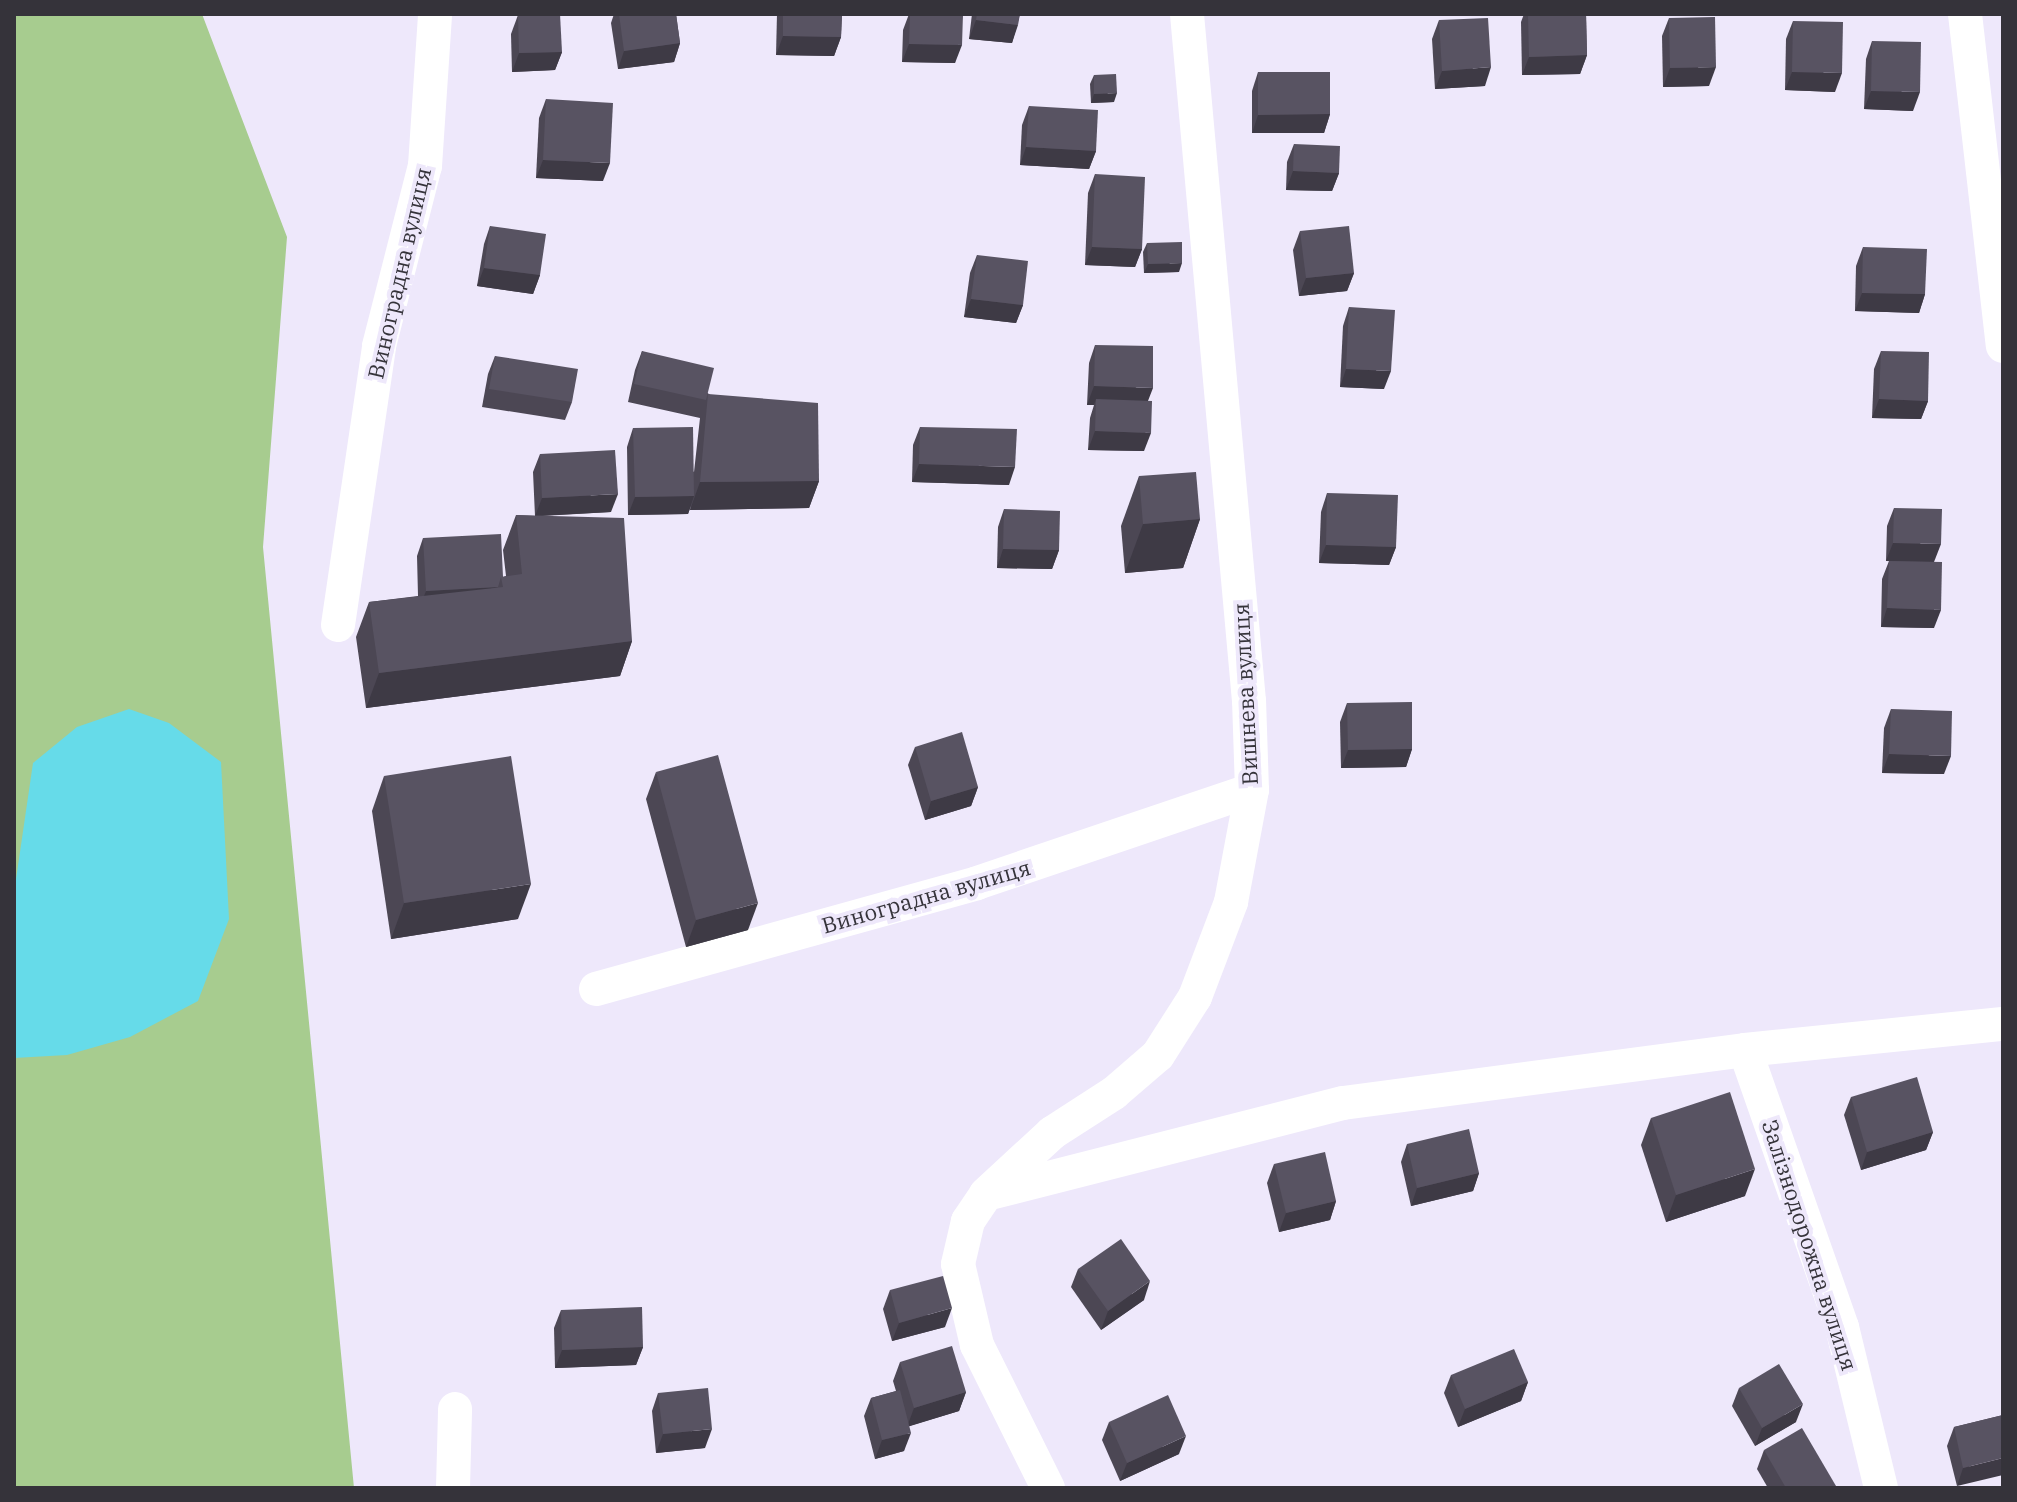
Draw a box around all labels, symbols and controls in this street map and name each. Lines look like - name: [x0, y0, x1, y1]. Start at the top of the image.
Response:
- street label: Виноградна вулиця: [362, 165, 436, 381]
- street label: Вишнева вулиця: [1227, 602, 1263, 786]
- street label: Виноградна вулиця: [819, 854, 1033, 938]
- street label: Залізнодорожна вулиця: [1757, 1116, 1863, 1374]

